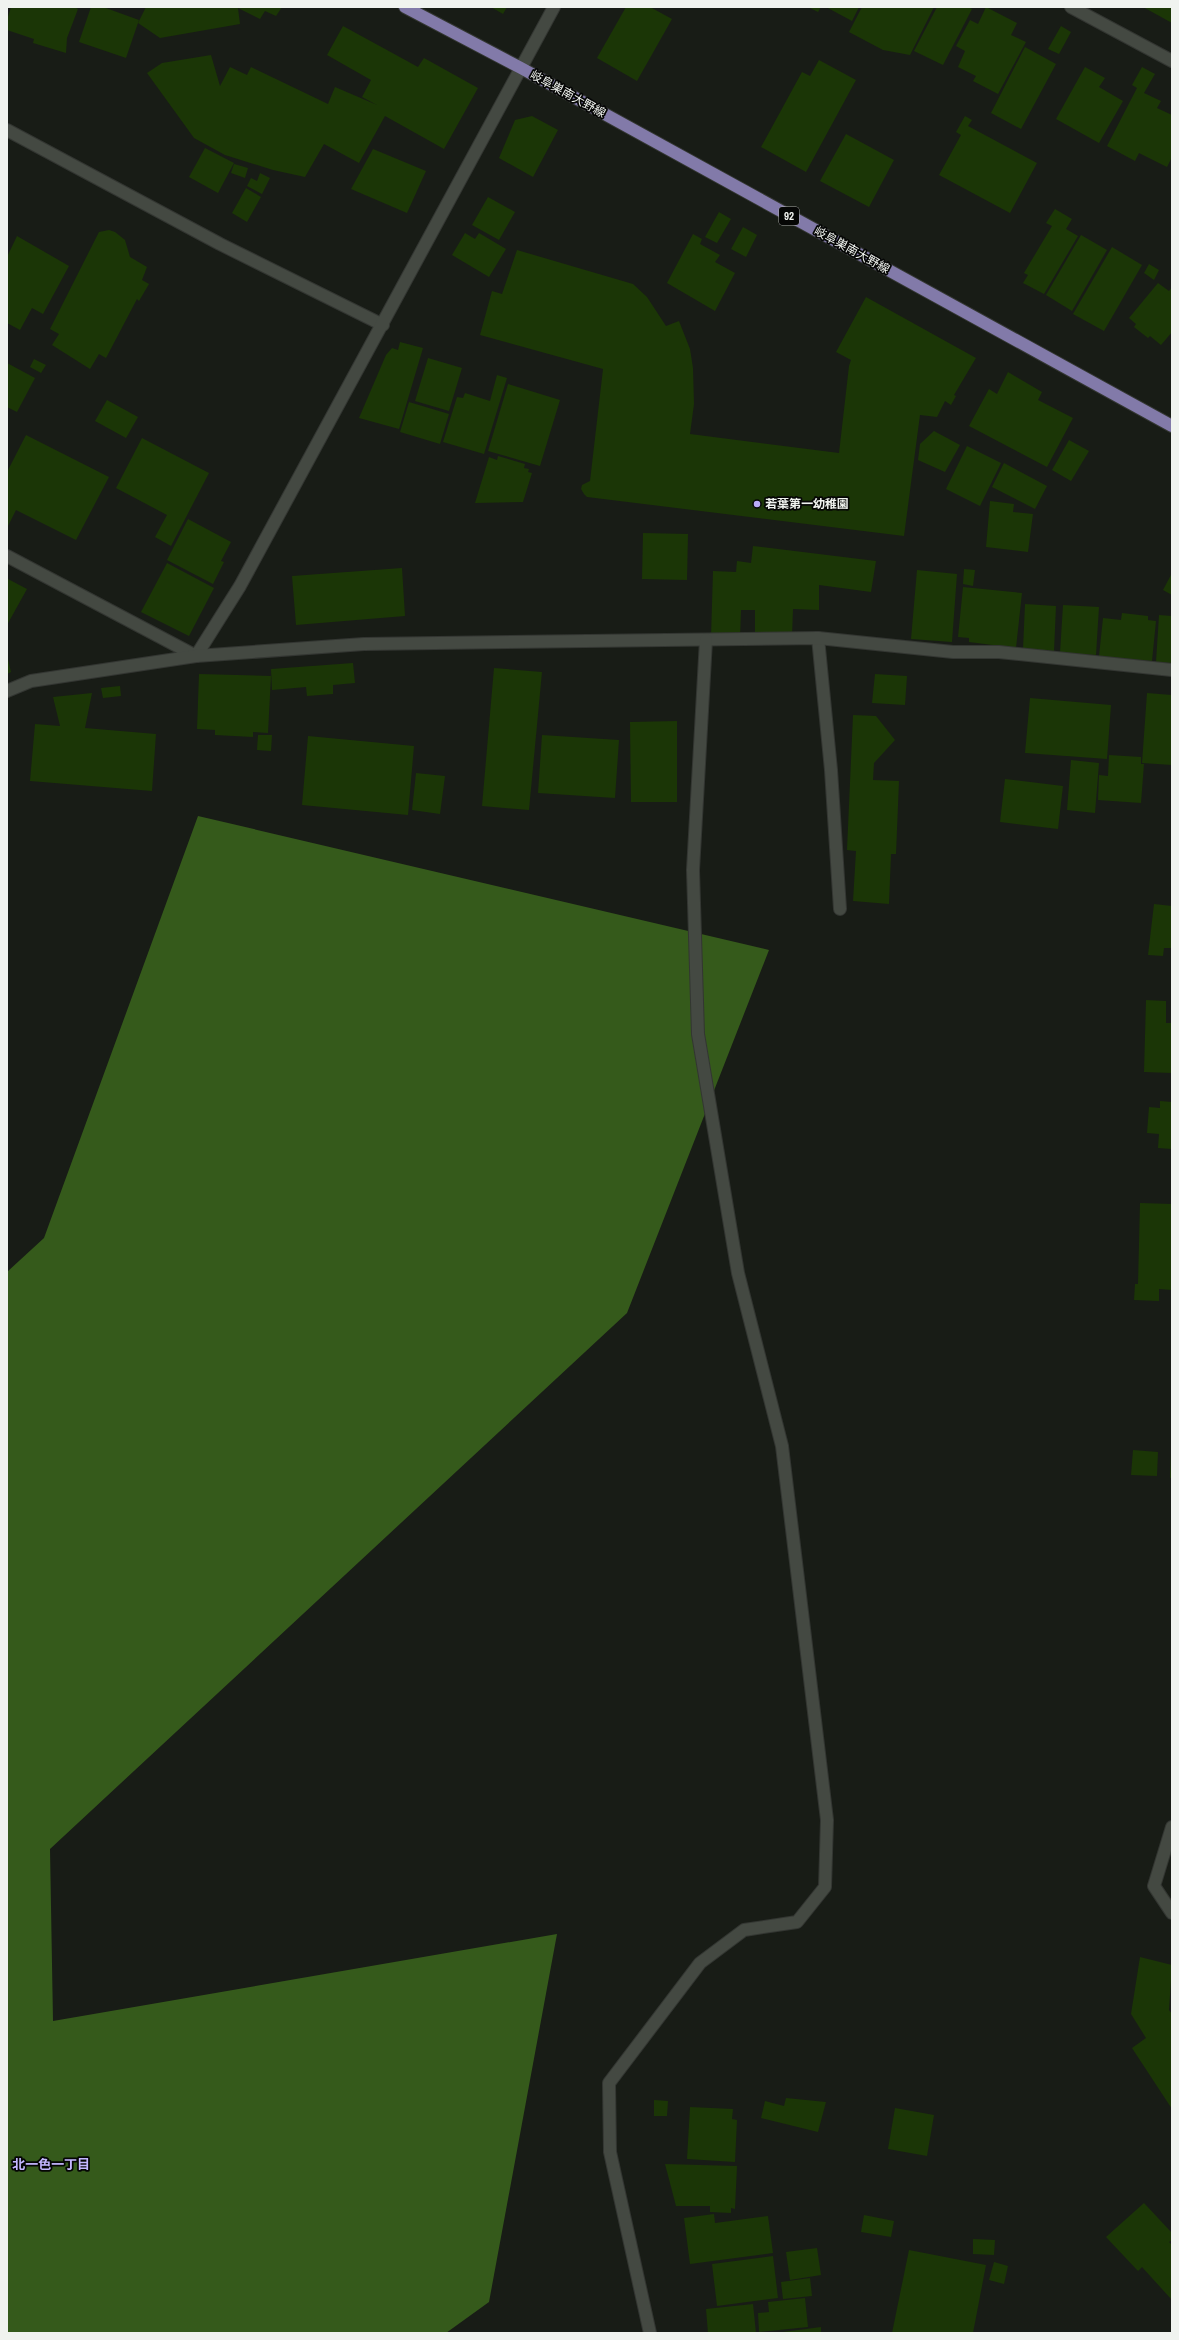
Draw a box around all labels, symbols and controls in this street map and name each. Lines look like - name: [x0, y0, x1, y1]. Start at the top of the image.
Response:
- street label: 岐阜巣南大野線: [527, 67, 609, 121]
- road number: 92: [779, 207, 799, 225]
- street label: 岐阜巣南大野線: [811, 223, 893, 277]
- place label: 若葉第一幼稚園: [765, 496, 849, 512]
- marker: 若葉第一幼稚園: [752, 499, 762, 509]
- district label: 北一色一丁目: [12, 2156, 90, 2173]

